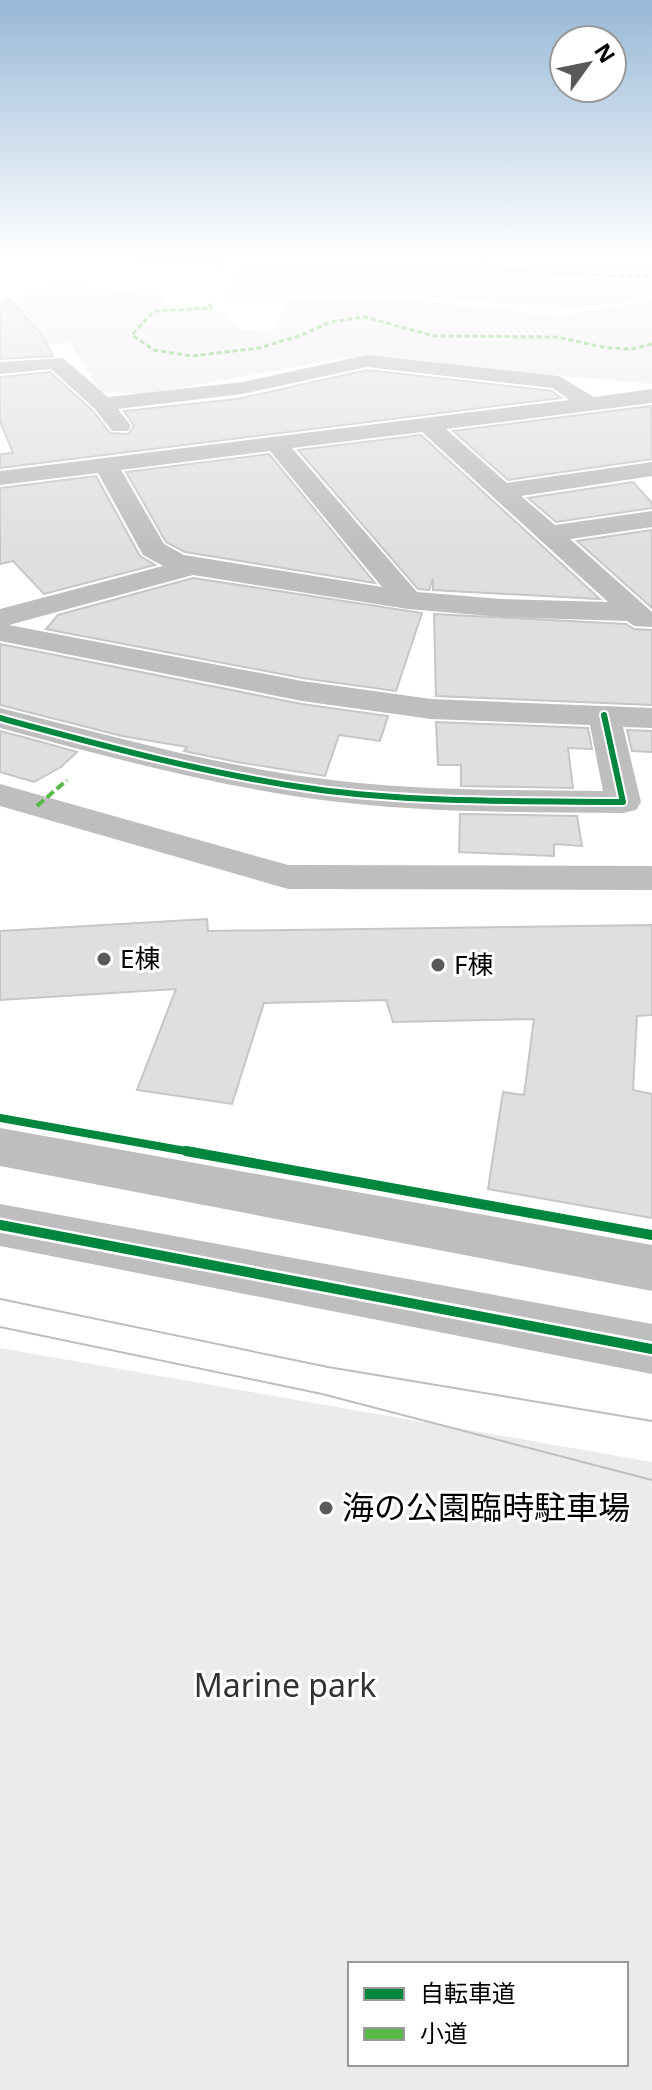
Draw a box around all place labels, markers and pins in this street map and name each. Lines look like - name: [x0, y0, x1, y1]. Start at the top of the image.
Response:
- place label: E棟: [120, 940, 160, 976]
- place label: F棟: [454, 946, 494, 982]
- marker: E棟: [95, 950, 113, 968]
- marker: F棟: [429, 956, 447, 974]
- place label: 海の公園臨時駐車場: [342, 1485, 630, 1528]
- marker: 海の公園臨時駐車場: [317, 1499, 335, 1517]

